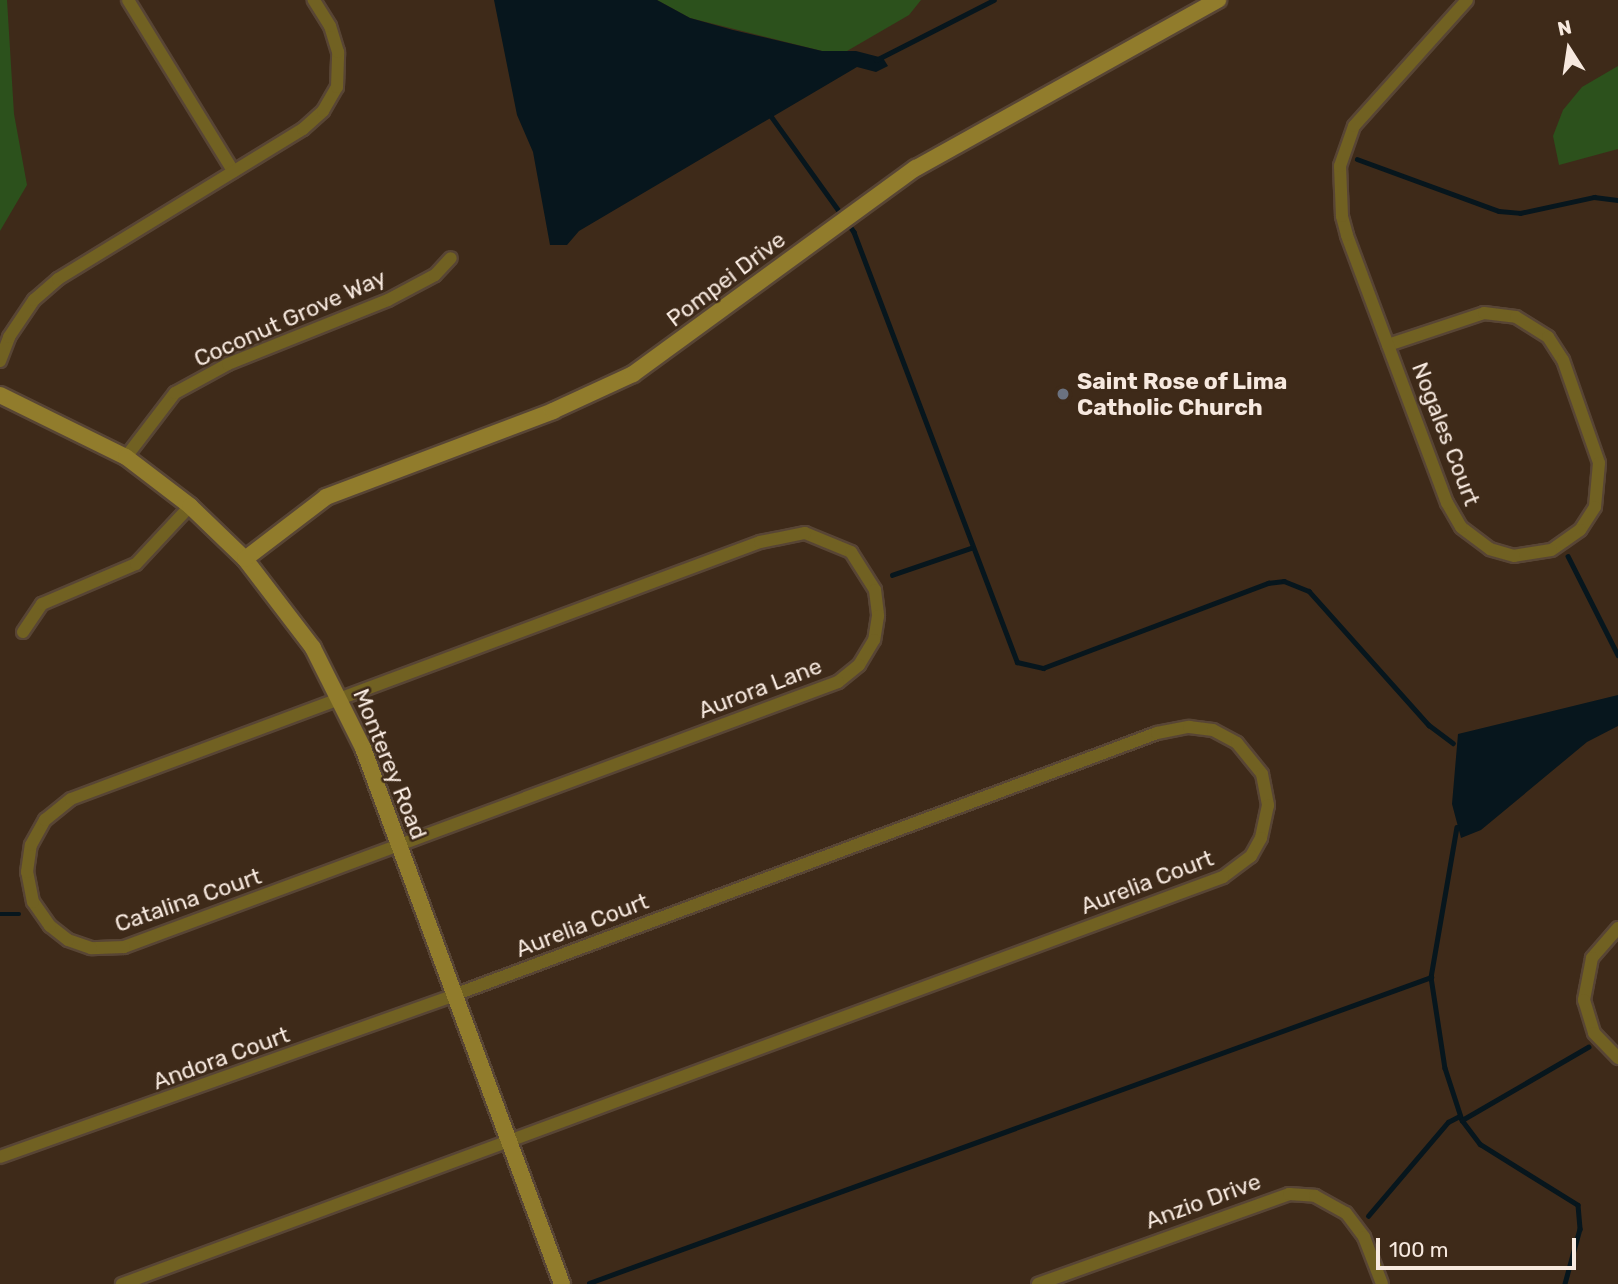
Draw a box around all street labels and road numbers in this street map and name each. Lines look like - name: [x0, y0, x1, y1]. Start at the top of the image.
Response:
- street label: Pompei Drive: [661, 225, 791, 333]
- street label: Coconut Grove Way: [190, 263, 390, 373]
- street label: Nogales Court: [1406, 358, 1486, 510]
- street label: Aurora Lane: [694, 652, 826, 724]
- street label: Monterey Road: [347, 684, 433, 844]
- street label: Aurelia Court: [1077, 844, 1217, 920]
- street label: Catalina Court: [111, 862, 265, 938]
- street label: Aurelia Court: [512, 887, 652, 963]
- street label: Andora Court: [149, 1021, 293, 1095]
- street label: Anzio Drive: [1142, 1167, 1264, 1235]

